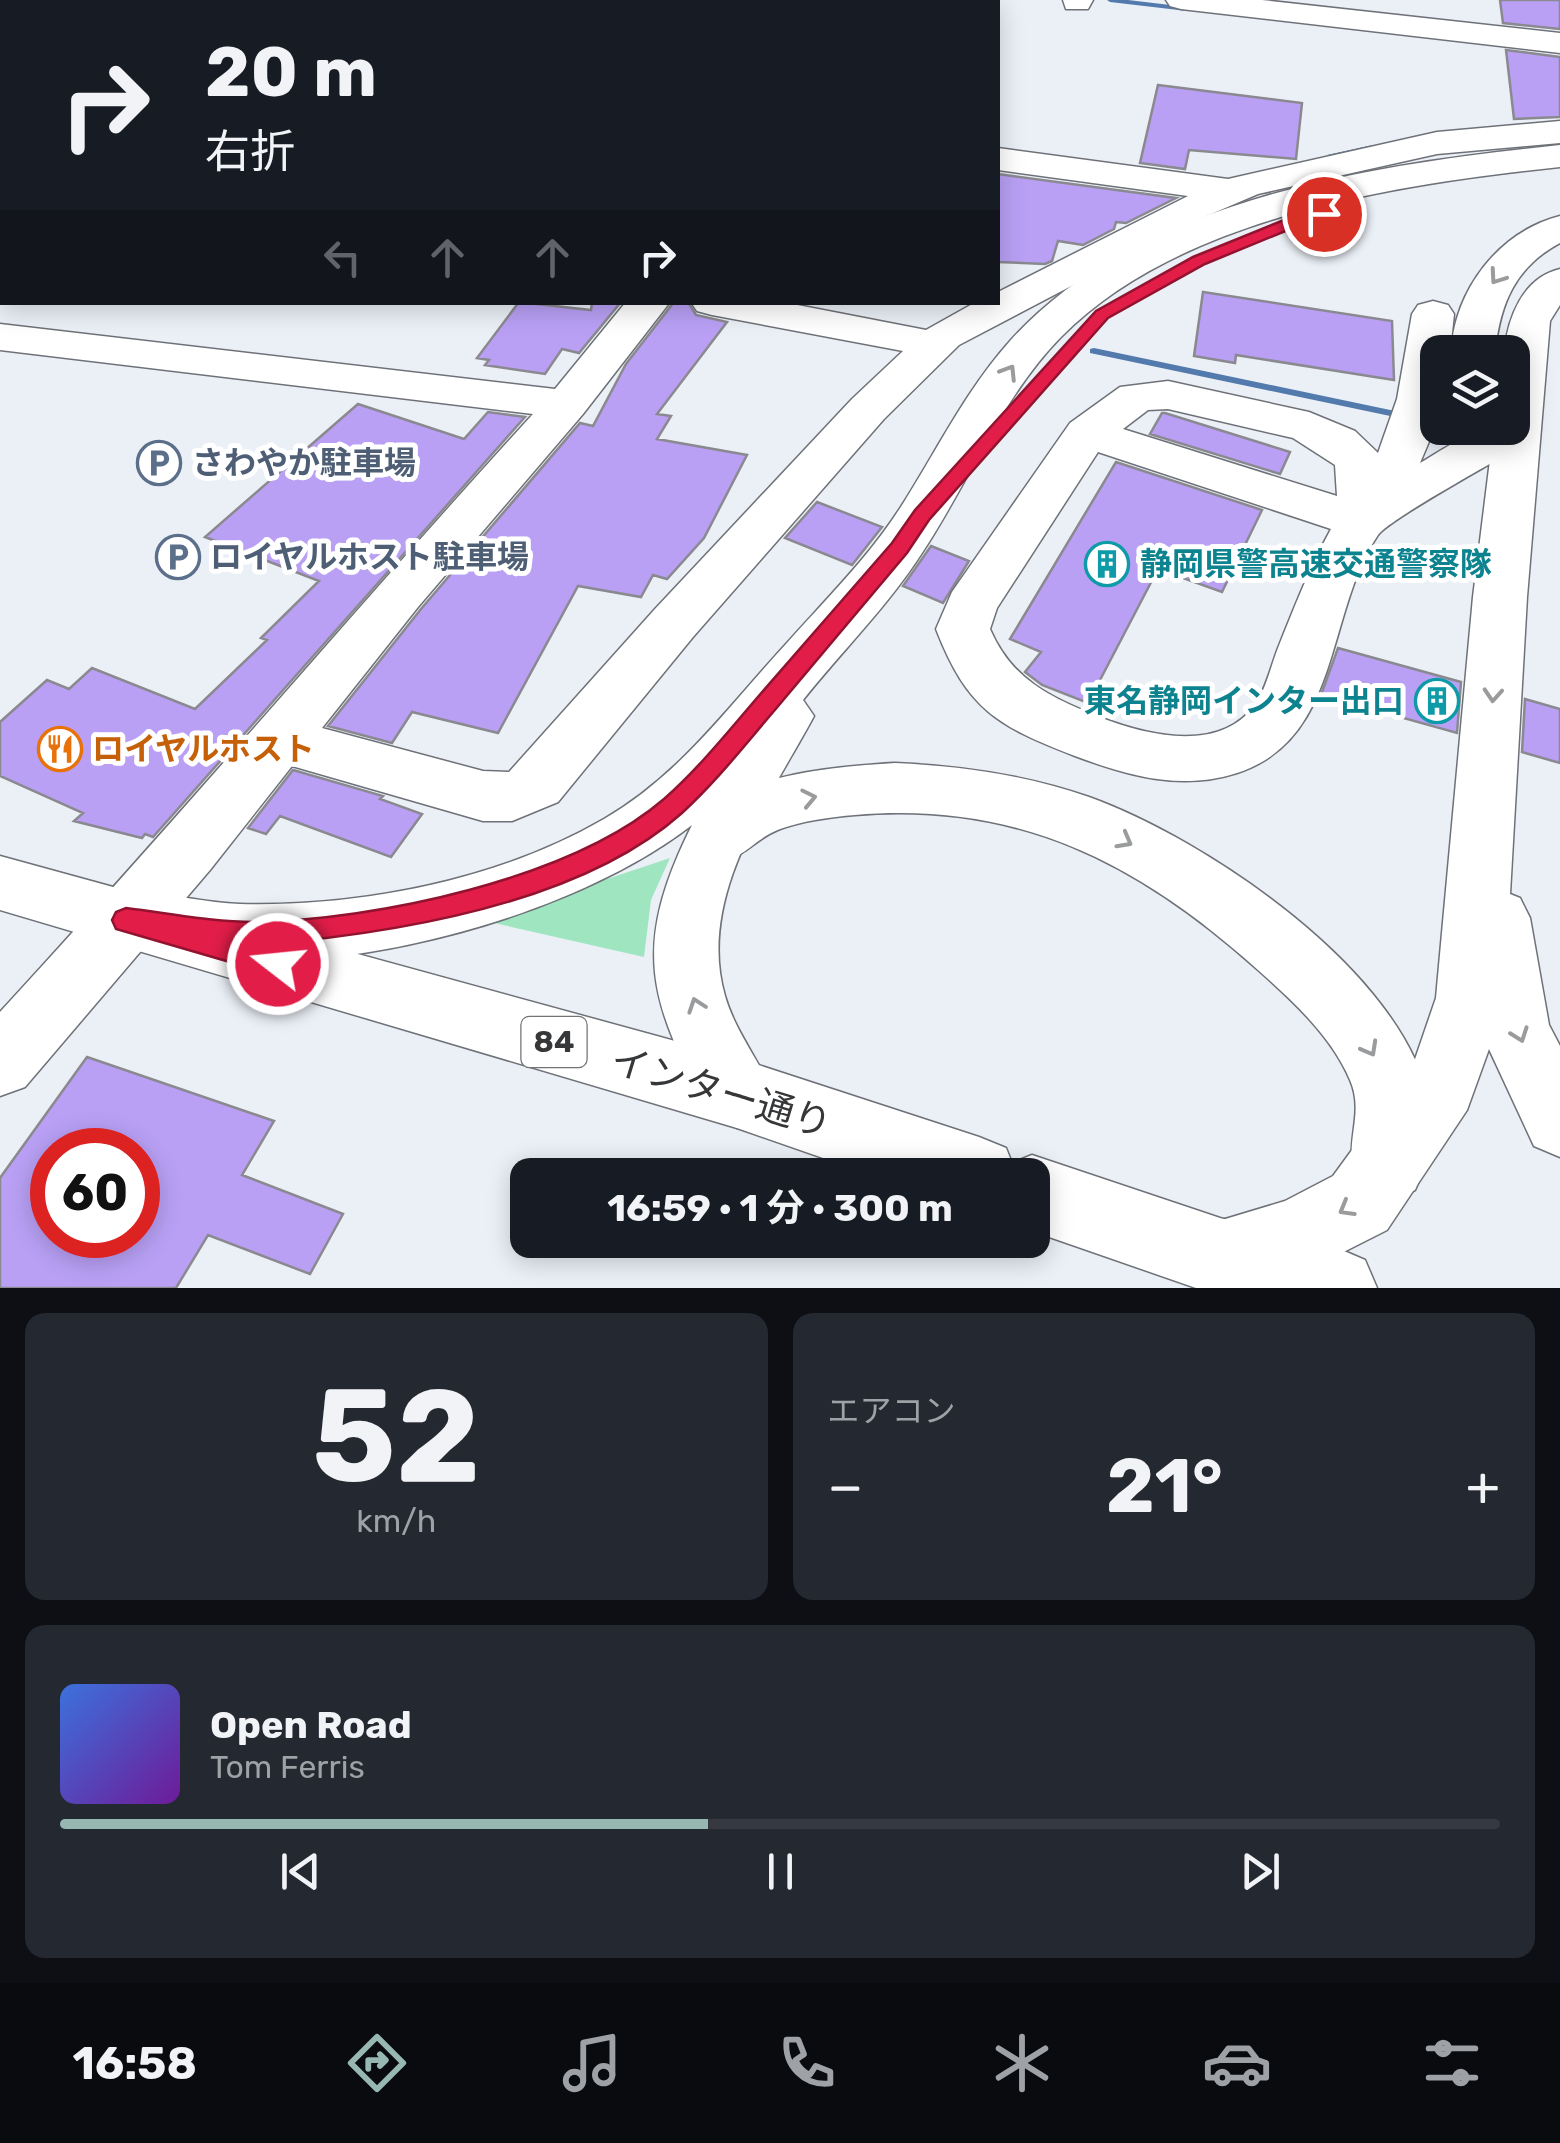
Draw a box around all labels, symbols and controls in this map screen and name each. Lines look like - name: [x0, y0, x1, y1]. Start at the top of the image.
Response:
- text: 20 m: [205, 31, 377, 114]
- icon: right: [40, 40, 170, 170]
- text: 右折: [205, 125, 295, 178]
- pin: [1282, 172, 1367, 257]
- icon: arrive: [1297, 187, 1352, 242]
- icon: left: [315, 230, 370, 285]
- icon: ahead: [420, 230, 475, 285]
- icon: ahead: [525, 230, 580, 285]
- icon: right: [630, 230, 685, 285]
- one-way arrow: [1491, 266, 1510, 284]
- map controls: [1420, 335, 1530, 445]
- button: layers: [1420, 335, 1530, 445]
- one-way arrow: [997, 364, 1016, 382]
- parking icon: さわやか駐車場: [136, 440, 182, 486]
- place label: さわやか駐車場: [192, 444, 416, 482]
- parking icon: ロイヤルホスト駐車場: [155, 534, 201, 580]
- place label: ロイヤルホスト駐車場: [210, 538, 529, 576]
- building icon: 静岡県警高速交通警察隊: [1084, 541, 1130, 587]
- place label: 静岡県警高速交通警察隊: [1140, 545, 1492, 583]
- building icon: 東名静岡インター出口: [1414, 678, 1460, 724]
- place label: 東名静岡インター出口: [1084, 682, 1404, 720]
- one-way arrow: [1483, 687, 1505, 703]
- restaurant icon: ロイヤルホスト: [37, 726, 83, 772]
- place label: ロイヤルホスト: [92, 730, 315, 768]
- one-way arrow: [800, 789, 817, 810]
- one-way arrow: [1115, 829, 1133, 849]
- position arrow: [226, 912, 330, 1016]
- one-way arrow: [687, 998, 707, 1015]
- road number: 84: [522, 1017, 586, 1067]
- one-way arrow: [1508, 1025, 1528, 1043]
- street label: インター通り: [605, 1037, 837, 1147]
- one-way arrow: [1358, 1038, 1378, 1056]
- speed limit sign: 60: [30, 1128, 160, 1258]
- text: 16:59 · 1 分 · 300 m: [607, 1185, 953, 1231]
- one-way arrow: [1339, 1197, 1357, 1217]
- text: 52: [312, 1359, 480, 1514]
- text: エアコン: [828, 1392, 956, 1430]
- text: 21°: [1106, 1442, 1223, 1531]
- text: −: [828, 1454, 863, 1519]
- text: +: [1466, 1454, 1500, 1519]
- text: km/h: [356, 1502, 436, 1540]
- text: Open Road: [210, 1702, 412, 1748]
- text: Tom Ferris: [210, 1748, 365, 1786]
- icon: previous: [273, 1844, 328, 1899]
- icon: pause: [753, 1844, 808, 1899]
- icon: next: [1233, 1844, 1288, 1899]
- icon: directions: [342, 2028, 412, 2098]
- icon: music: [557, 2028, 627, 2098]
- icon: phone: [772, 2028, 842, 2098]
- icon: climate: [987, 2028, 1057, 2098]
- icon: car: [1202, 2028, 1272, 2098]
- icon: filters: [1417, 2028, 1487, 2098]
- text: 16:58: [73, 2037, 197, 2090]

